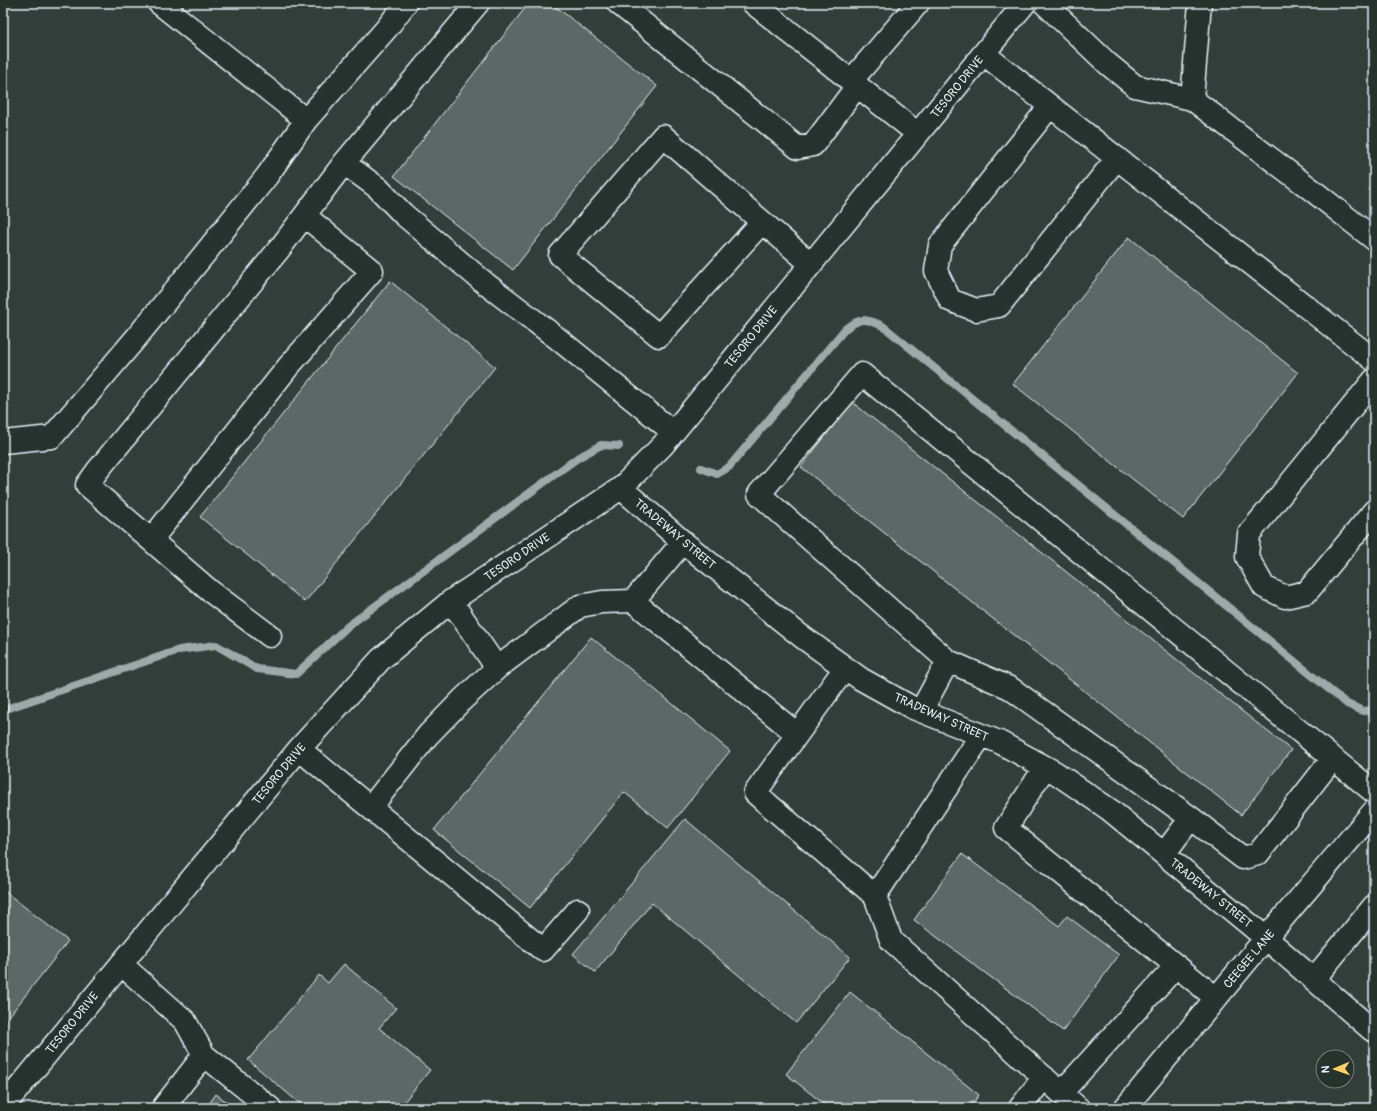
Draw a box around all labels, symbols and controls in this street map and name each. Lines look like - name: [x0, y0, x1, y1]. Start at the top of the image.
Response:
- street label: TESORO DRIVE: [928, 53, 987, 122]
- street label: TESORO DRIVE: [722, 303, 781, 372]
- street label: TRADEWAY STREET: [631, 496, 719, 573]
- street label: TESORO DRIVE: [482, 530, 553, 585]
- street label: TRADEWAY STREET: [891, 690, 991, 745]
- street label: TESORO DRIVE: [249, 740, 310, 808]
- street label: TRADEWAY STREET: [1166, 856, 1255, 931]
- street label: CEEGEE LANE: [1221, 927, 1278, 992]
- street label: TESORO DRIVE: [43, 989, 102, 1058]
- north arrow: [1315, 1049, 1355, 1089]
- text: N: [1319, 1065, 1332, 1073]

